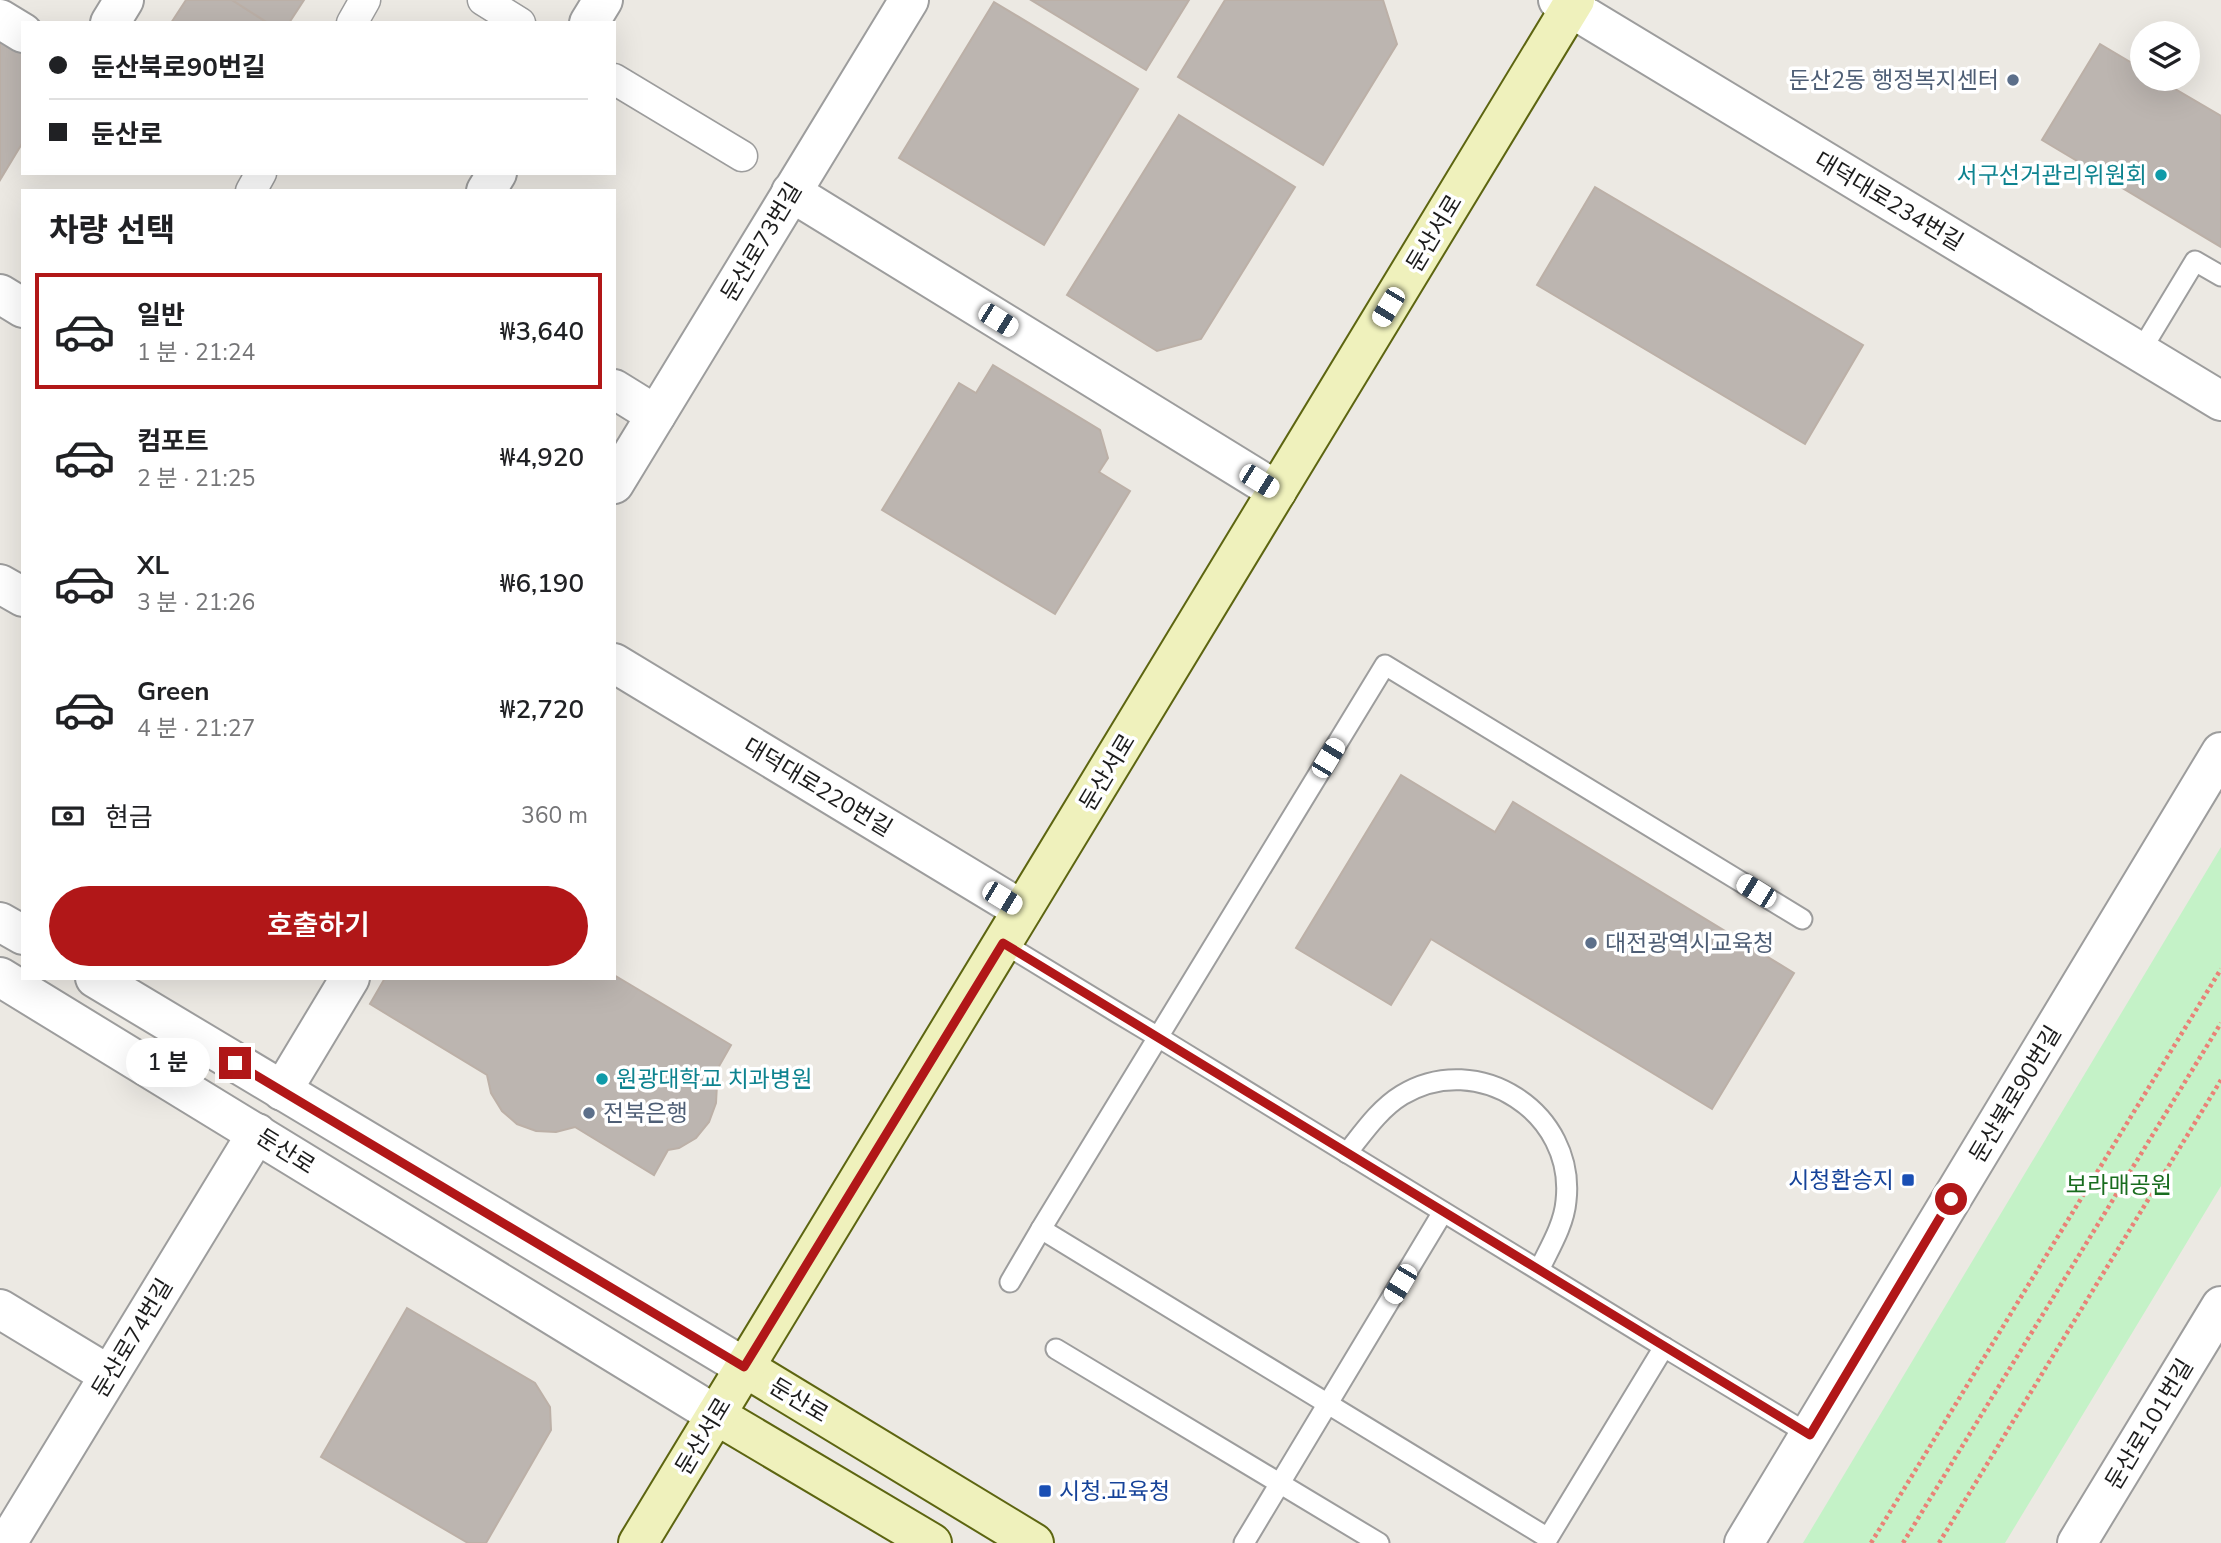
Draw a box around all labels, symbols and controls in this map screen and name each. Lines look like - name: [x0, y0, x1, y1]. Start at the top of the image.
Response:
- map controls: [2130, 21, 2200, 91]
- button: layers: [2130, 21, 2200, 91]
- text: 둔산북로90번길: [91, 50, 266, 85]
- place label: 둔산2동 행정복지센터: [1789, 65, 1999, 96]
- marker: 둔산2동 행정복지센터: [2005, 72, 2021, 88]
- text: 둔산로: [91, 117, 163, 152]
- street label: 대덕대로234번길: [1809, 145, 1969, 258]
- place label: 서구선거관리위원회: [1957, 160, 2147, 191]
- marker: 서구선거관리위원회: [2153, 167, 2169, 183]
- street label: 둔산로73번길: [714, 177, 809, 307]
- street label: 둔산서로: [1399, 189, 1470, 278]
- text: 차량 선택: [49, 209, 175, 252]
- car: [1369, 284, 1408, 330]
- text: 일반: [137, 298, 185, 333]
- icon: car: [53, 300, 116, 363]
- car: [975, 300, 1022, 340]
- text: ₩3,640: [500, 314, 584, 349]
- text: 1 분 · 21:24: [137, 337, 255, 368]
- text: 컴포트: [137, 424, 209, 459]
- icon: car: [53, 426, 116, 489]
- text: ₩4,920: [500, 440, 584, 475]
- car: [1236, 461, 1283, 501]
- text: 2 분 · 21:25: [137, 463, 255, 494]
- text: XL: [137, 548, 169, 583]
- icon: car: [53, 552, 116, 615]
- text: ₩6,190: [500, 566, 584, 601]
- text: 3 분 · 21:26: [137, 587, 255, 618]
- text: Green: [137, 674, 210, 709]
- icon: car: [53, 678, 116, 741]
- text: ₩2,720: [500, 692, 584, 727]
- text: 4 분 · 21:27: [137, 713, 255, 744]
- street label: 둔산서로: [1072, 728, 1143, 817]
- street label: 대덕대로220번길: [738, 731, 898, 844]
- car: [1309, 735, 1348, 781]
- icon: cash: [49, 797, 87, 835]
- text: 현금: [105, 800, 153, 835]
- text: 360 m: [521, 800, 588, 831]
- car: [1733, 871, 1780, 911]
- car: [979, 878, 1026, 918]
- button: 호출하기: [49, 886, 588, 966]
- place label: 대전광역시교육청: [1605, 928, 1774, 959]
- marker: 대전광역시교육청: [1583, 935, 1599, 951]
- street label: 둔산북로90번길: [1962, 1020, 2069, 1168]
- callout: 1 분: [126, 1038, 210, 1088]
- text: 1 분: [147, 1047, 189, 1078]
- route end: [219, 1047, 251, 1079]
- place label: 원광대학교 치과병원: [616, 1064, 812, 1095]
- marker: 원광대학교 치과병원: [594, 1071, 610, 1087]
- place label: 전북은행: [603, 1098, 688, 1129]
- marker: 전북은행: [581, 1105, 597, 1121]
- street label: 둔산로: [251, 1121, 321, 1181]
- place label: 시청환승지: [1788, 1165, 1894, 1196]
- park label: 보라매공원: [2066, 1170, 2172, 1201]
- marker: 시청환승지: [1900, 1172, 1916, 1188]
- route start: [1935, 1183, 1967, 1215]
- car: [1381, 1261, 1420, 1307]
- street label: 둔산로74번길: [85, 1273, 180, 1403]
- street label: 둔산로101번길: [2098, 1353, 2201, 1495]
- street label: 둔산로: [764, 1371, 834, 1430]
- street label: 둔산서로: [668, 1392, 739, 1481]
- place label: 시청.교육청: [1059, 1476, 1170, 1507]
- marker: 시청.교육청: [1037, 1483, 1053, 1499]

